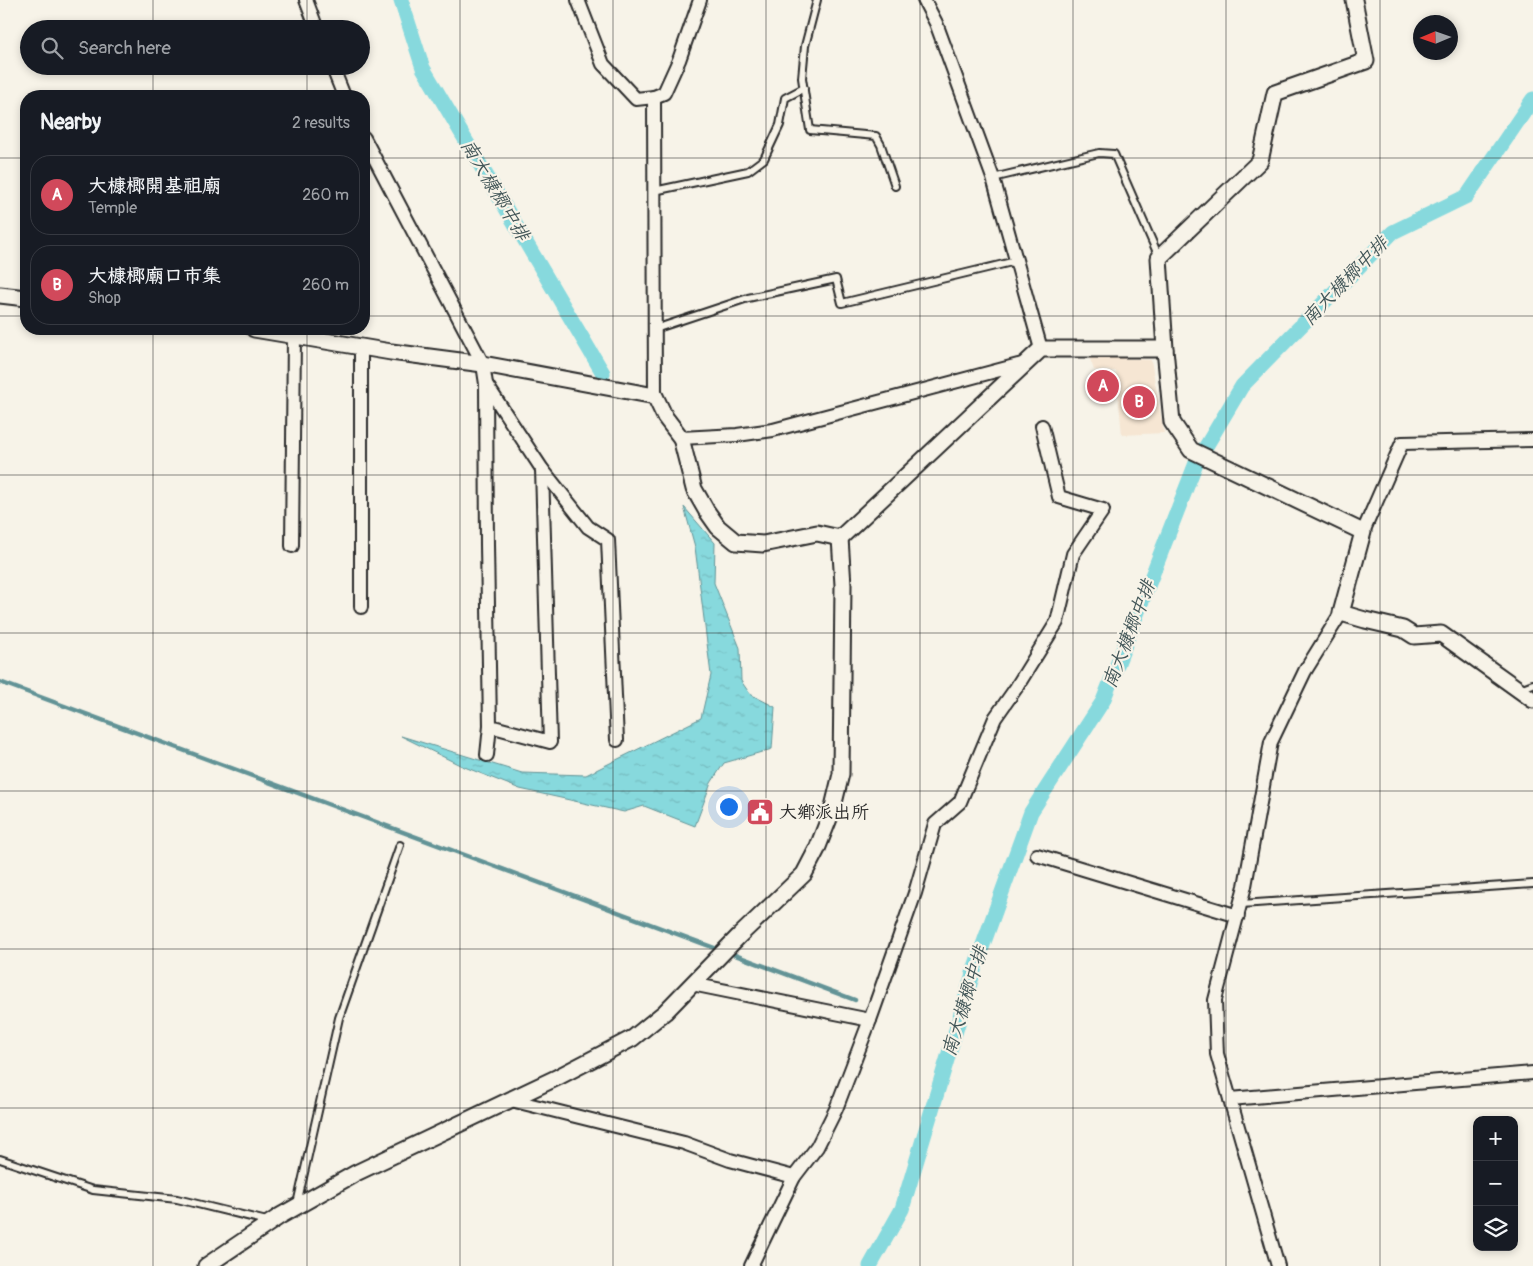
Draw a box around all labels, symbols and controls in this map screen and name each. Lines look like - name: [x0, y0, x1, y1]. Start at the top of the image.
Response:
- north arrow: [1413, 15, 1458, 60]
- search box: [20, 20, 370, 75]
- icon: search: [38, 34, 66, 62]
- text: Search here: [78, 36, 171, 60]
- text: Nearby: [40, 109, 101, 136]
- text: 2 results: [292, 113, 350, 133]
- water label: 南大槺榔中排: [455, 135, 536, 247]
- text: 大槺榔開基祖廟: [88, 174, 221, 198]
- text: A: [52, 185, 62, 205]
- text: 260 m: [302, 185, 349, 205]
- text: Temple: [88, 198, 137, 218]
- water label: 南大槺榔中排: [1297, 230, 1395, 330]
- text: 大槺榔廟口市集: [88, 264, 221, 288]
- text: B: [52, 275, 62, 295]
- text: 260 m: [302, 275, 349, 295]
- text: Shop: [88, 288, 121, 308]
- pin: A: [1087, 367, 1119, 405]
- pin: B: [1123, 383, 1155, 421]
- water label: 南大槺榔中排: [1097, 575, 1161, 692]
- your location: [716, 794, 742, 820]
- public building icon: 大鄉派出所: [745, 797, 775, 827]
- place label: 大鄉派出所: [779, 801, 869, 824]
- water label: 南大槺榔中排: [937, 941, 994, 1059]
- map controls: [1473, 1116, 1518, 1251]
- button: +: [1473, 1116, 1518, 1161]
- button: −: [1473, 1161, 1518, 1206]
- button: layers: [1473, 1206, 1518, 1251]

